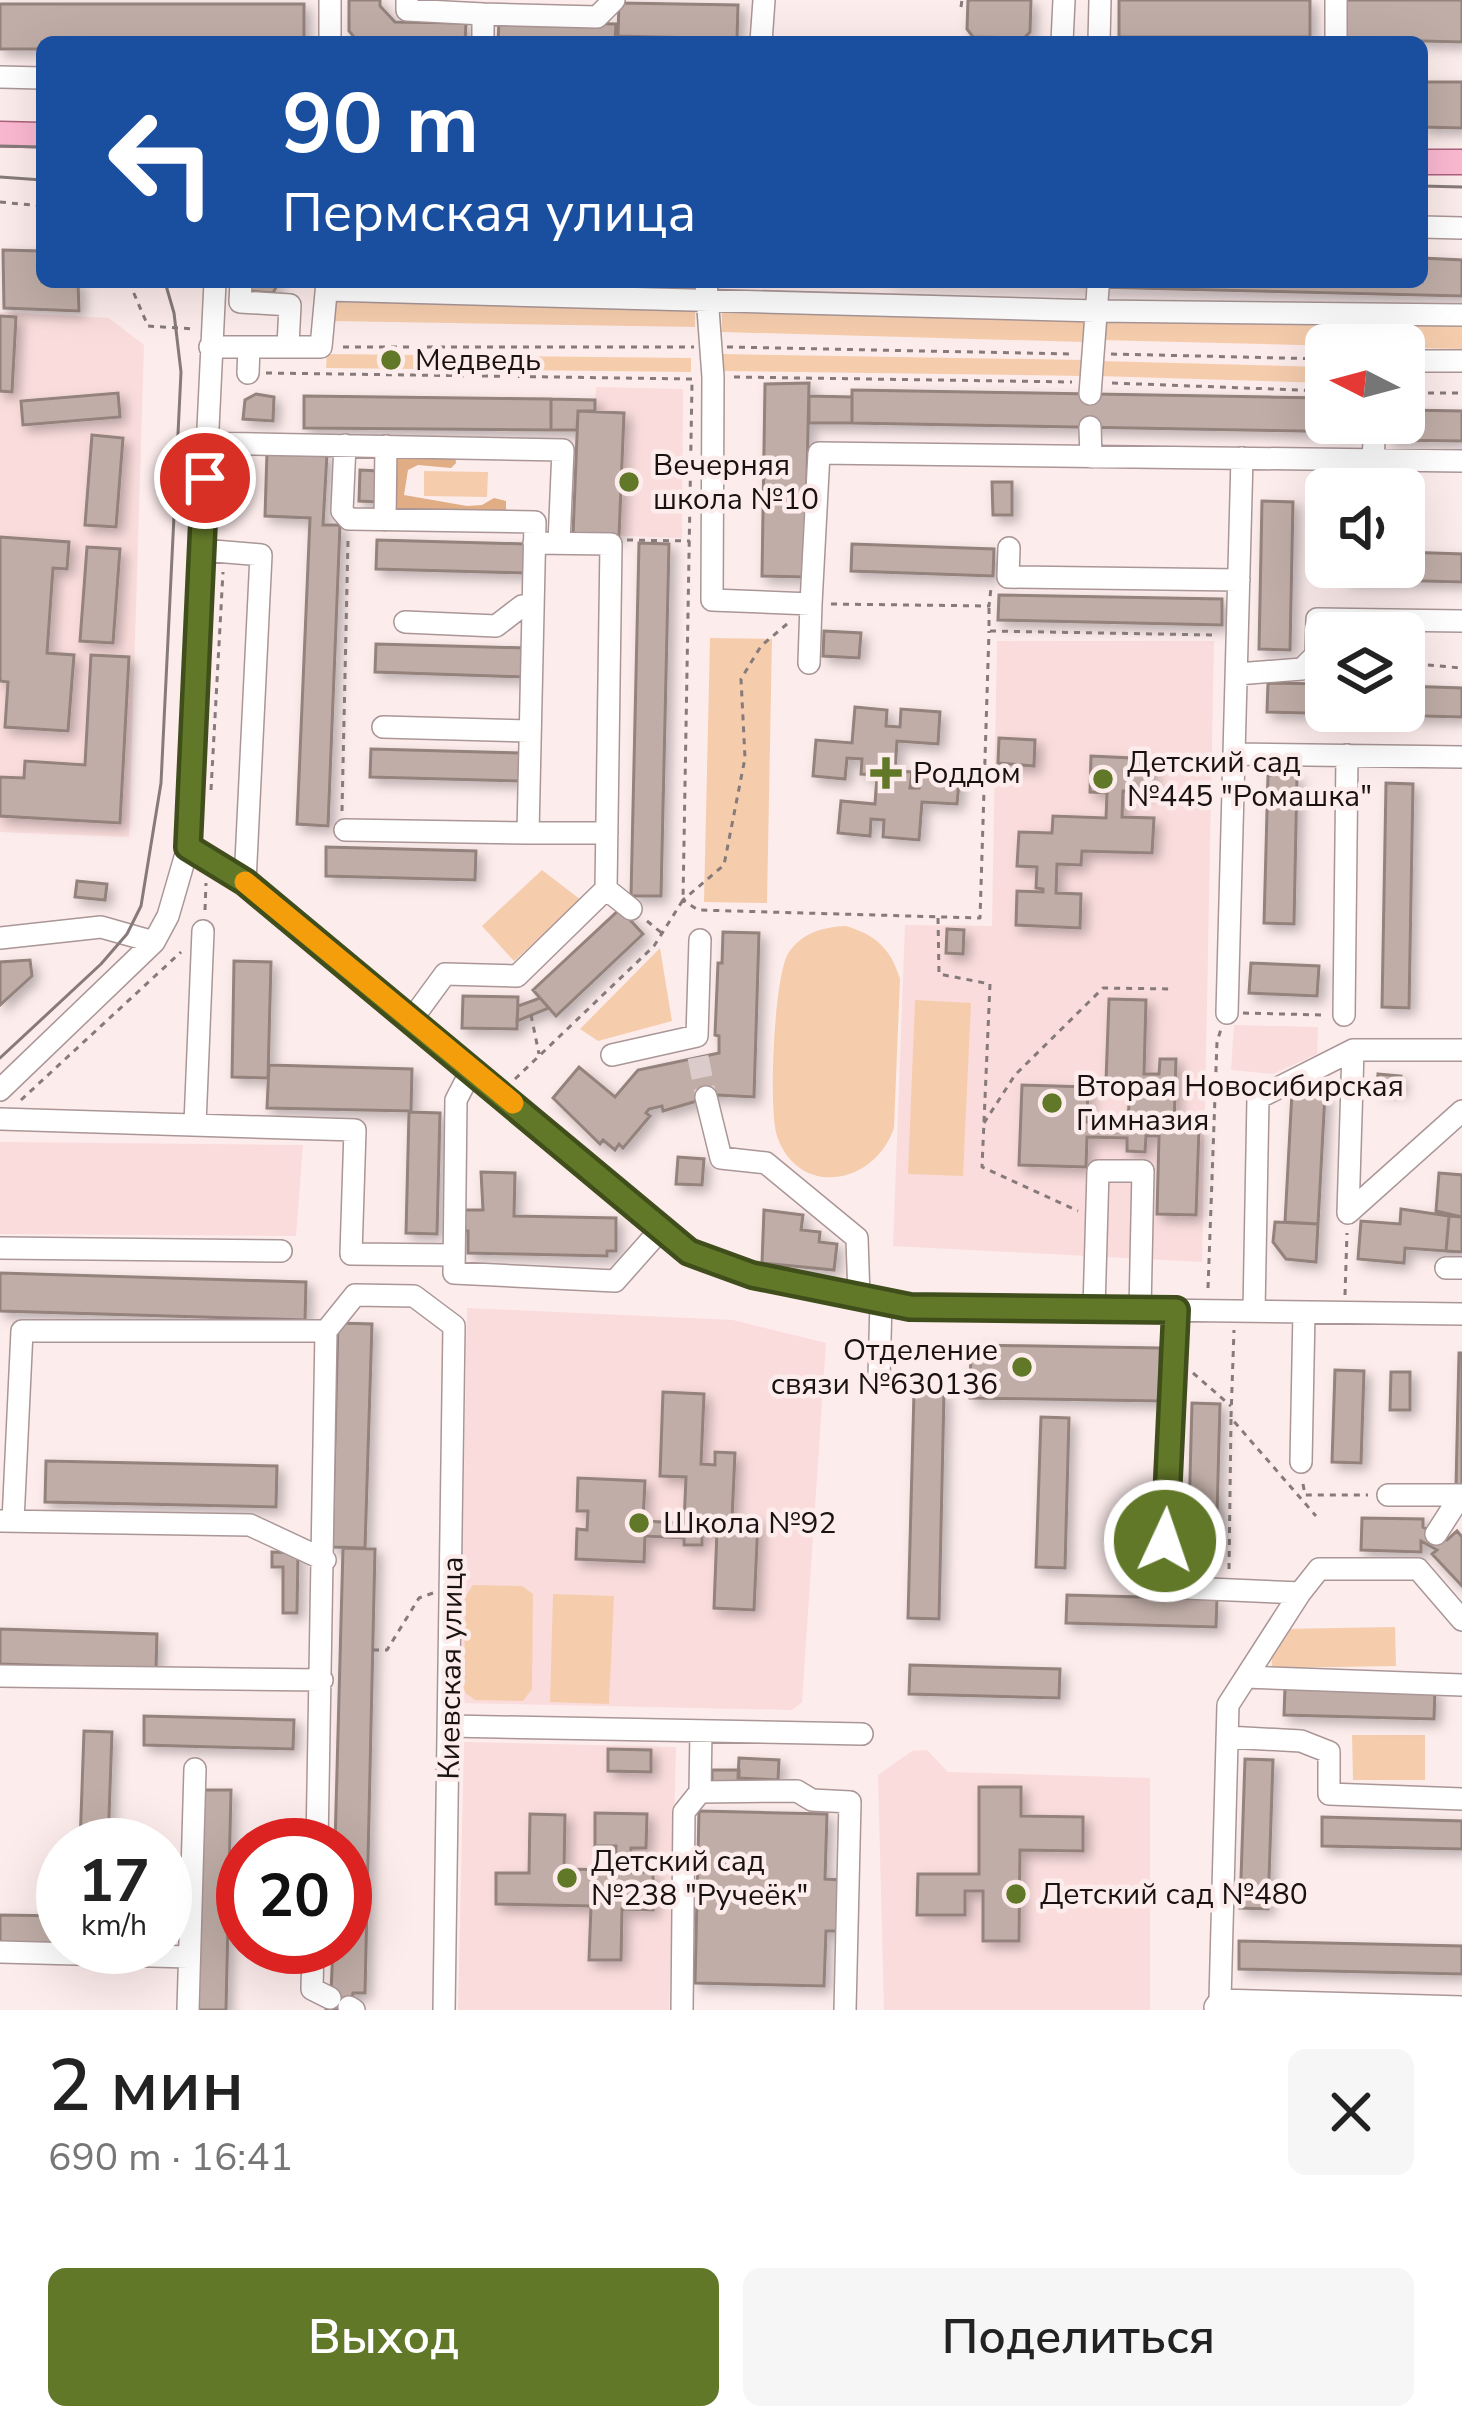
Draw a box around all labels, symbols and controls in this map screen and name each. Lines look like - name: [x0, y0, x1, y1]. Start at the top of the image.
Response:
- text: 90 m: [282, 67, 479, 182]
- icon: left: [84, 84, 240, 240]
- text: Пермская улица: [282, 176, 696, 250]
- north arrow: [1305, 324, 1425, 444]
- map controls: [1305, 324, 1425, 732]
- place label: Медведь: [415, 340, 541, 381]
- marker: Медведь: [378, 347, 404, 373]
- pin: [154, 427, 256, 529]
- icon: arrive: [172, 445, 238, 511]
- place label: Вечерняя школа №10: [653, 445, 819, 520]
- button: sound: [1305, 468, 1425, 588]
- marker: Вечерняя школа №10: [616, 469, 642, 495]
- button: layers: [1305, 612, 1425, 732]
- place label: Детский сад №445 "Ромашка": [1127, 742, 1372, 817]
- place label: Роддом: [913, 753, 1021, 794]
- marker: Роддом: [870, 757, 902, 789]
- marker: Детский сад №445 "Ромашка": [1090, 766, 1116, 792]
- place label: Вторая Новосибирская Гимназия: [1076, 1066, 1404, 1141]
- marker: Вторая Новосибирская Гимназия: [1039, 1090, 1065, 1116]
- place label: Отделение связи №630136: [771, 1330, 998, 1405]
- marker: Отделение связи №630136: [1009, 1354, 1035, 1380]
- position arrow: [1102, 1478, 1228, 1604]
- place label: Школа №92: [663, 1503, 837, 1544]
- marker: Школа №92: [626, 1510, 652, 1536]
- street label: Киевская улица: [429, 1556, 473, 1780]
- speed limit sign: 20: [216, 1818, 372, 1974]
- text: 17: [78, 1840, 150, 1922]
- place label: Детский сад №238 "Ручеёк": [591, 1841, 808, 1916]
- marker: Детский сад №238 "Ручеёк": [554, 1865, 580, 1891]
- place label: Детский сад №480: [1040, 1874, 1308, 1915]
- marker: Детский сад №480: [1003, 1881, 1029, 1907]
- text: km/h: [81, 1905, 147, 1946]
- text: 2 мин: [48, 2037, 244, 2135]
- button: close: [1288, 2049, 1414, 2175]
- text: 690 m · 16:41: [48, 2131, 293, 2184]
- button: Выход: [48, 2268, 719, 2406]
- button: Поделиться: [743, 2268, 1414, 2406]

